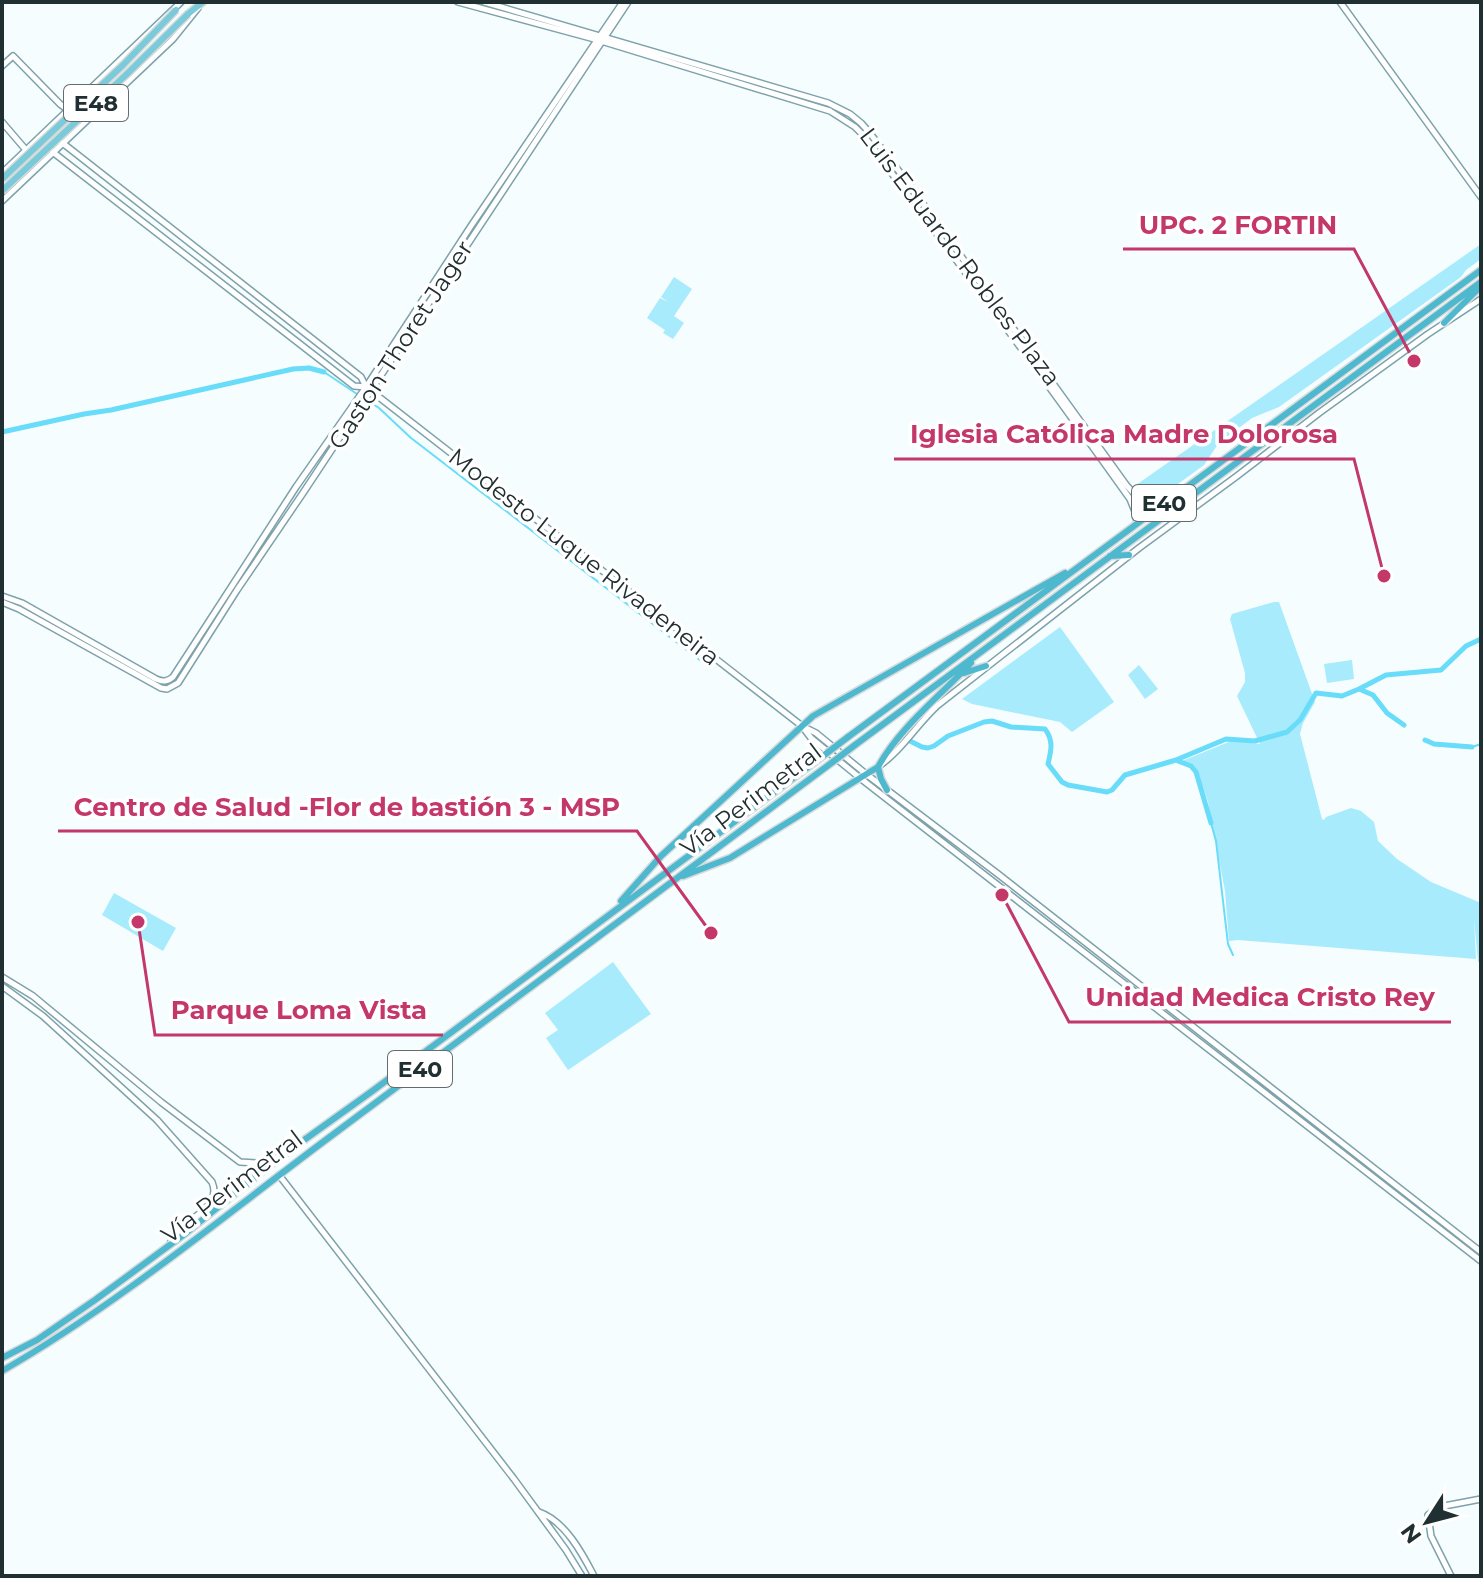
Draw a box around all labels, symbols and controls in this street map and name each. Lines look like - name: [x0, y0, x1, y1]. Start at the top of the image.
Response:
- road number: E48: [64, 85, 128, 121]
- street label: Luis Eduardo Robles Plaza: [854, 122, 1067, 392]
- callout: UPC. 2 FORTIN: [1123, 199, 1354, 249]
- text: UPC. 2 FORTIN: [1139, 209, 1337, 241]
- street label: Gaston Thoret Jager: [322, 235, 479, 454]
- callout: Iglesia Católica Madre Dolorosa: [894, 409, 1354, 459]
- text: Iglesia Católica Madre Dolorosa: [910, 418, 1338, 450]
- street label: Modesto Luque Rivadeneira: [443, 442, 725, 671]
- road number: E40: [1132, 485, 1196, 521]
- street label: Vía Perimetral: [674, 737, 827, 862]
- callout: Centro de Salud -Flor de bastión 3 - MSP: [58, 781, 637, 831]
- text: Centro de Salud -Flor de bastión 3 - MSP: [74, 791, 620, 823]
- callout: Unidad Medica Cristo Rey: [1069, 972, 1451, 1022]
- text: Unidad Medica Cristo Rey: [1085, 981, 1435, 1013]
- callout: Parque Loma Vista: [155, 985, 443, 1035]
- text: Parque Loma Vista: [171, 994, 427, 1026]
- road number: E40: [388, 1051, 452, 1087]
- street label: Vía Perimetral: [155, 1124, 308, 1249]
- north arrow: [1387, 1482, 1467, 1562]
- text: N: [1395, 1518, 1427, 1549]

